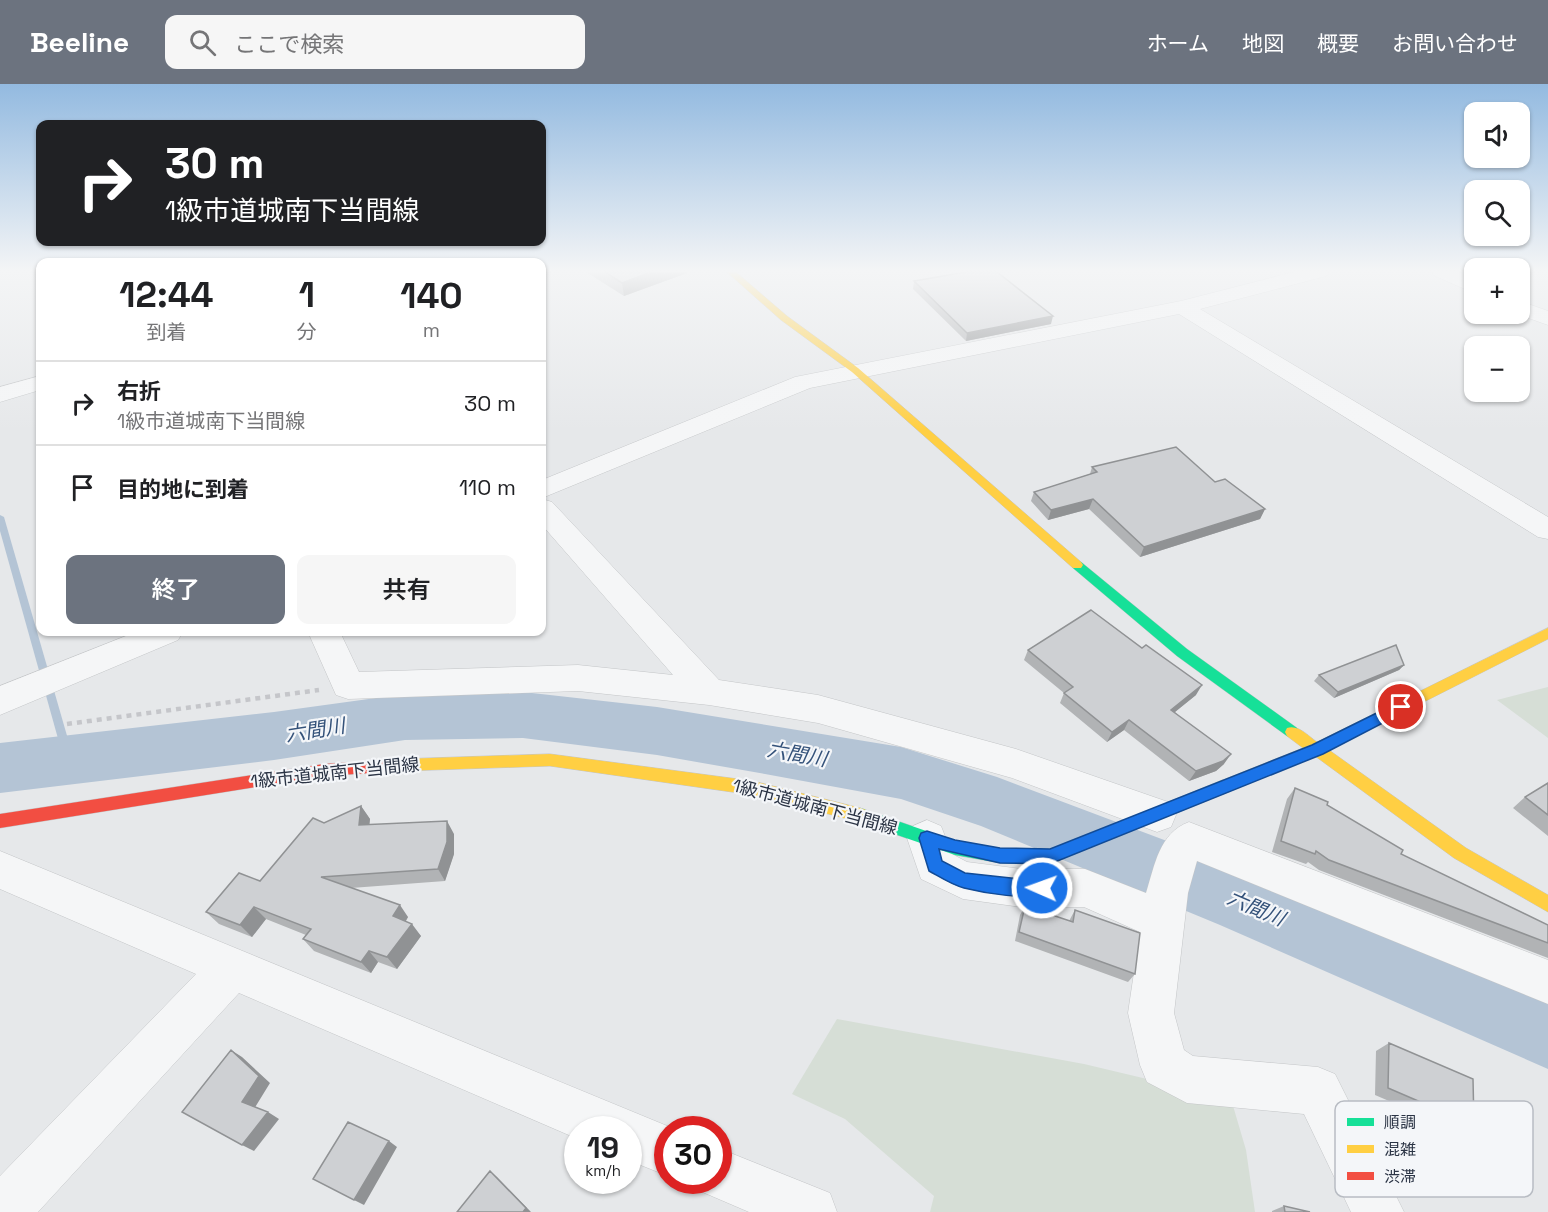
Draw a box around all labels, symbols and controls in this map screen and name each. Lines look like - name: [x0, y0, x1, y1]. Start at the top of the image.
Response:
- search box: [165, 15, 585, 69]
- text: Beeline: [30, 24, 129, 60]
- icon: search: [186, 26, 219, 59]
- text: ここで検索: [234, 30, 344, 58]
- text: ホーム: [1147, 30, 1209, 57]
- text: 地図: [1242, 30, 1284, 57]
- text: 概要: [1317, 30, 1359, 57]
- text: お問い合わせ: [1392, 30, 1518, 57]
- map controls: [1464, 102, 1530, 402]
- button: sound: [1464, 102, 1530, 168]
- text: 30 m: [165, 137, 264, 190]
- icon: right: [66, 144, 144, 222]
- button: search: [1464, 180, 1530, 246]
- text: 1級市道城南下当間線: [165, 193, 419, 228]
- button: +: [1464, 258, 1530, 324]
- text: 12:44: [119, 272, 214, 318]
- text: 1: [299, 272, 315, 318]
- text: 140: [400, 273, 463, 319]
- text: m: [423, 317, 440, 343]
- text: 到着: [146, 319, 186, 345]
- text: 分: [297, 319, 317, 345]
- button: −: [1464, 336, 1530, 402]
- text: 右折: [117, 377, 161, 405]
- icon: right: [66, 387, 99, 420]
- text: 30 m: [464, 389, 516, 417]
- text: 1級市道城南下当間線: [117, 408, 305, 434]
- icon: arrive: [66, 471, 99, 504]
- text: 110 m: [459, 473, 516, 501]
- text: 目的地に到着: [117, 475, 249, 503]
- button: 終了: [66, 555, 285, 624]
- button: 共有: [297, 555, 516, 624]
- pin: [1375, 681, 1426, 732]
- icon: arrive: [1384, 690, 1417, 723]
- water label: 六間川: [283, 712, 349, 748]
- water label: 六間川: [765, 736, 831, 772]
- street label: 1級市道城南下当間線: [249, 752, 420, 793]
- street label: 1級市道城南下当間線: [730, 773, 900, 840]
- position arrow: [1010, 856, 1074, 920]
- water label: 六間川: [1223, 884, 1291, 932]
- legend: [1335, 1101, 1533, 1197]
- text: 順調: [1384, 1112, 1416, 1133]
- speed limit sign: 30: [654, 1116, 732, 1194]
- text: 19: [587, 1128, 619, 1167]
- text: 混雑: [1384, 1139, 1416, 1160]
- text: km/h: [585, 1161, 621, 1180]
- text: 渋滞: [1384, 1166, 1416, 1187]

